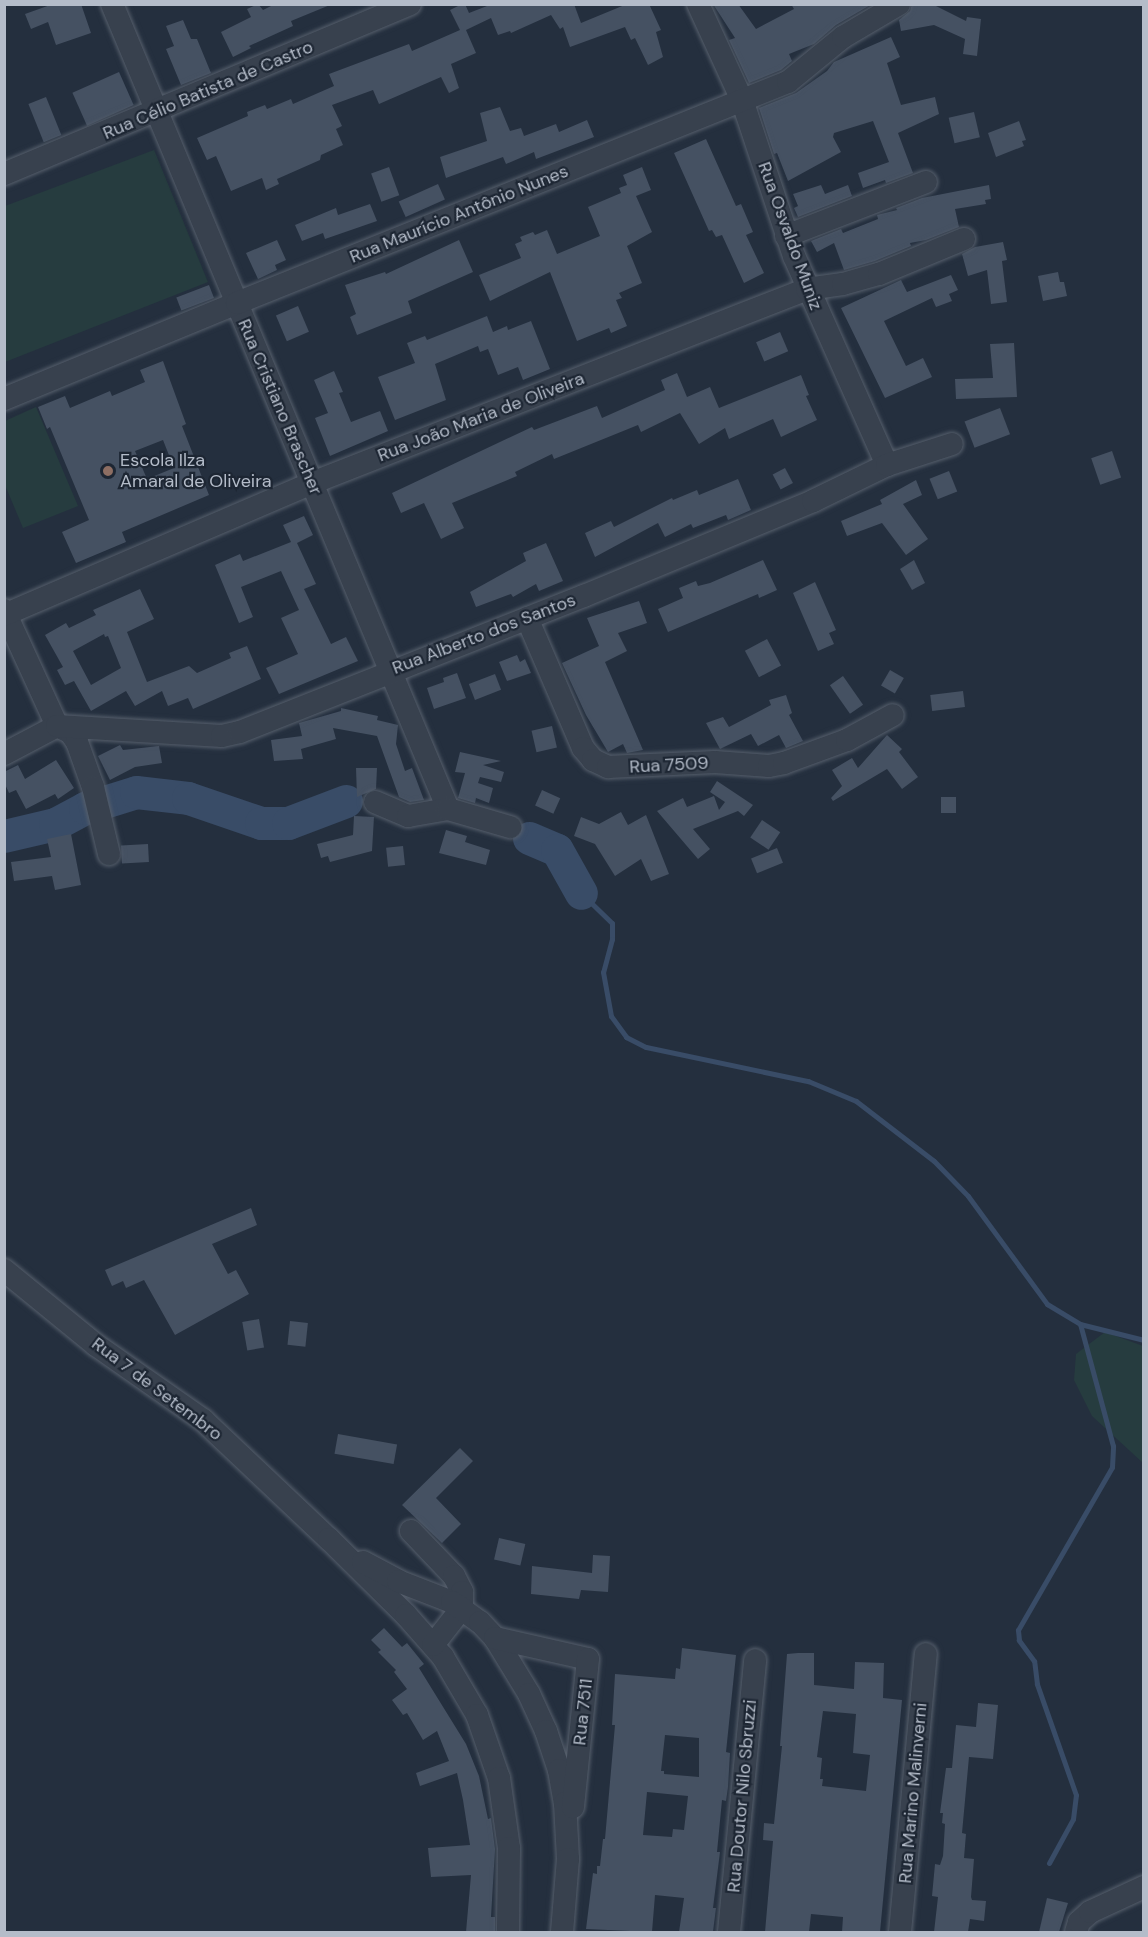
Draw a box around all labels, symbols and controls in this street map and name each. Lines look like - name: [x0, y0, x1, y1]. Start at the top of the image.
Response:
- street label: Rua Célio Batista de Castro: [100, 36, 316, 144]
- street label: Rua Osvaldo Muniz: [753, 159, 827, 313]
- street label: Rua Maurício Antônio Nunes: [347, 160, 571, 268]
- street label: Rua Cristiano Brascher: [233, 316, 327, 498]
- street label: Rua João Maria de Oliveira: [375, 368, 587, 466]
- place label: Escola Ilza Amaral de Oliveira: [120, 450, 272, 492]
- marker: Escola Ilza Amaral de Oliveira: [101, 464, 115, 478]
- street label: Rua Alberto dos Santos: [389, 589, 579, 679]
- street label: Rua 7509: [629, 752, 709, 778]
- street label: Rua 7 de Setembro: [87, 1333, 227, 1445]
- street label: Rua 7511: [569, 1678, 597, 1746]
- street label: Rua Doutor Nilo Sbruzzi: [723, 1699, 761, 1893]
- street label: Rua Marino Malinverni: [894, 1702, 932, 1884]

